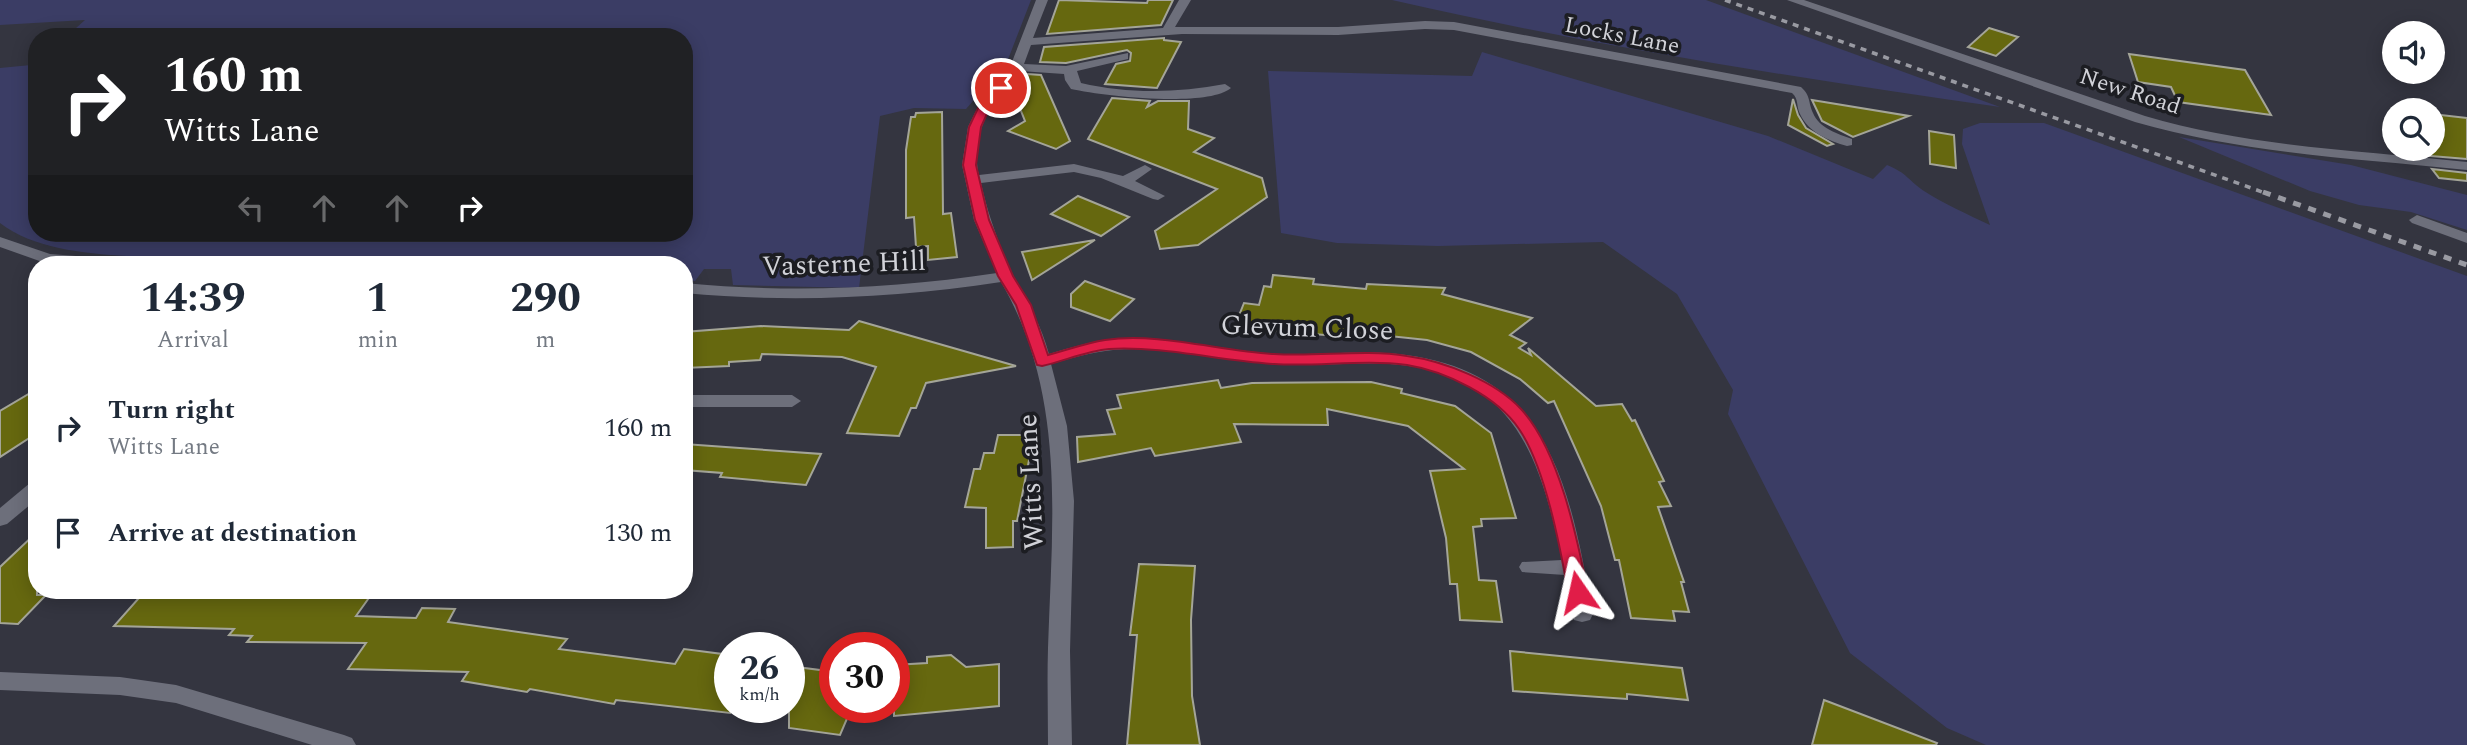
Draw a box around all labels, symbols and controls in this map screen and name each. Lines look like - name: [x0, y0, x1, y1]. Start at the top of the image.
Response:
- street label: Locks Lane: [1562, 8, 1682, 64]
- map controls: [2382, 21, 2445, 161]
- button: sound: [2382, 21, 2445, 84]
- text: 160 m: [164, 39, 303, 114]
- icon: right: [49, 56, 140, 147]
- pin: [971, 58, 1031, 118]
- street label: New Road: [2075, 59, 2185, 125]
- icon: arrive: [982, 69, 1020, 107]
- button: search: [2382, 98, 2445, 161]
- text: Witts Lane: [164, 107, 320, 156]
- icon: left: [232, 189, 270, 227]
- icon: ahead: [305, 189, 343, 227]
- icon: ahead: [378, 189, 416, 227]
- icon: right: [451, 189, 489, 227]
- street label: Vasterne Hill: [761, 240, 927, 288]
- text: 14:39: [140, 267, 246, 330]
- text: 1: [366, 267, 390, 330]
- text: 290: [510, 267, 581, 330]
- street label: Glevum Close: [1220, 303, 1394, 353]
- text: Arrival: [157, 323, 229, 358]
- text: min: [358, 323, 398, 358]
- text: m: [536, 323, 555, 358]
- text: Turn right: [108, 390, 235, 430]
- text: 160 m: [604, 408, 672, 448]
- icon: right: [49, 409, 87, 447]
- street label: Witts Lane: [1006, 413, 1056, 551]
- text: Witts Lane: [108, 430, 220, 465]
- text: Arrive at destination: [108, 513, 357, 553]
- text: 130 m: [604, 513, 672, 553]
- icon: arrive: [49, 514, 87, 552]
- position arrow: [1541, 555, 1615, 629]
- speed limit sign: 30: [819, 632, 910, 723]
- text: 26: [740, 642, 779, 695]
- text: km/h: [739, 681, 780, 708]

